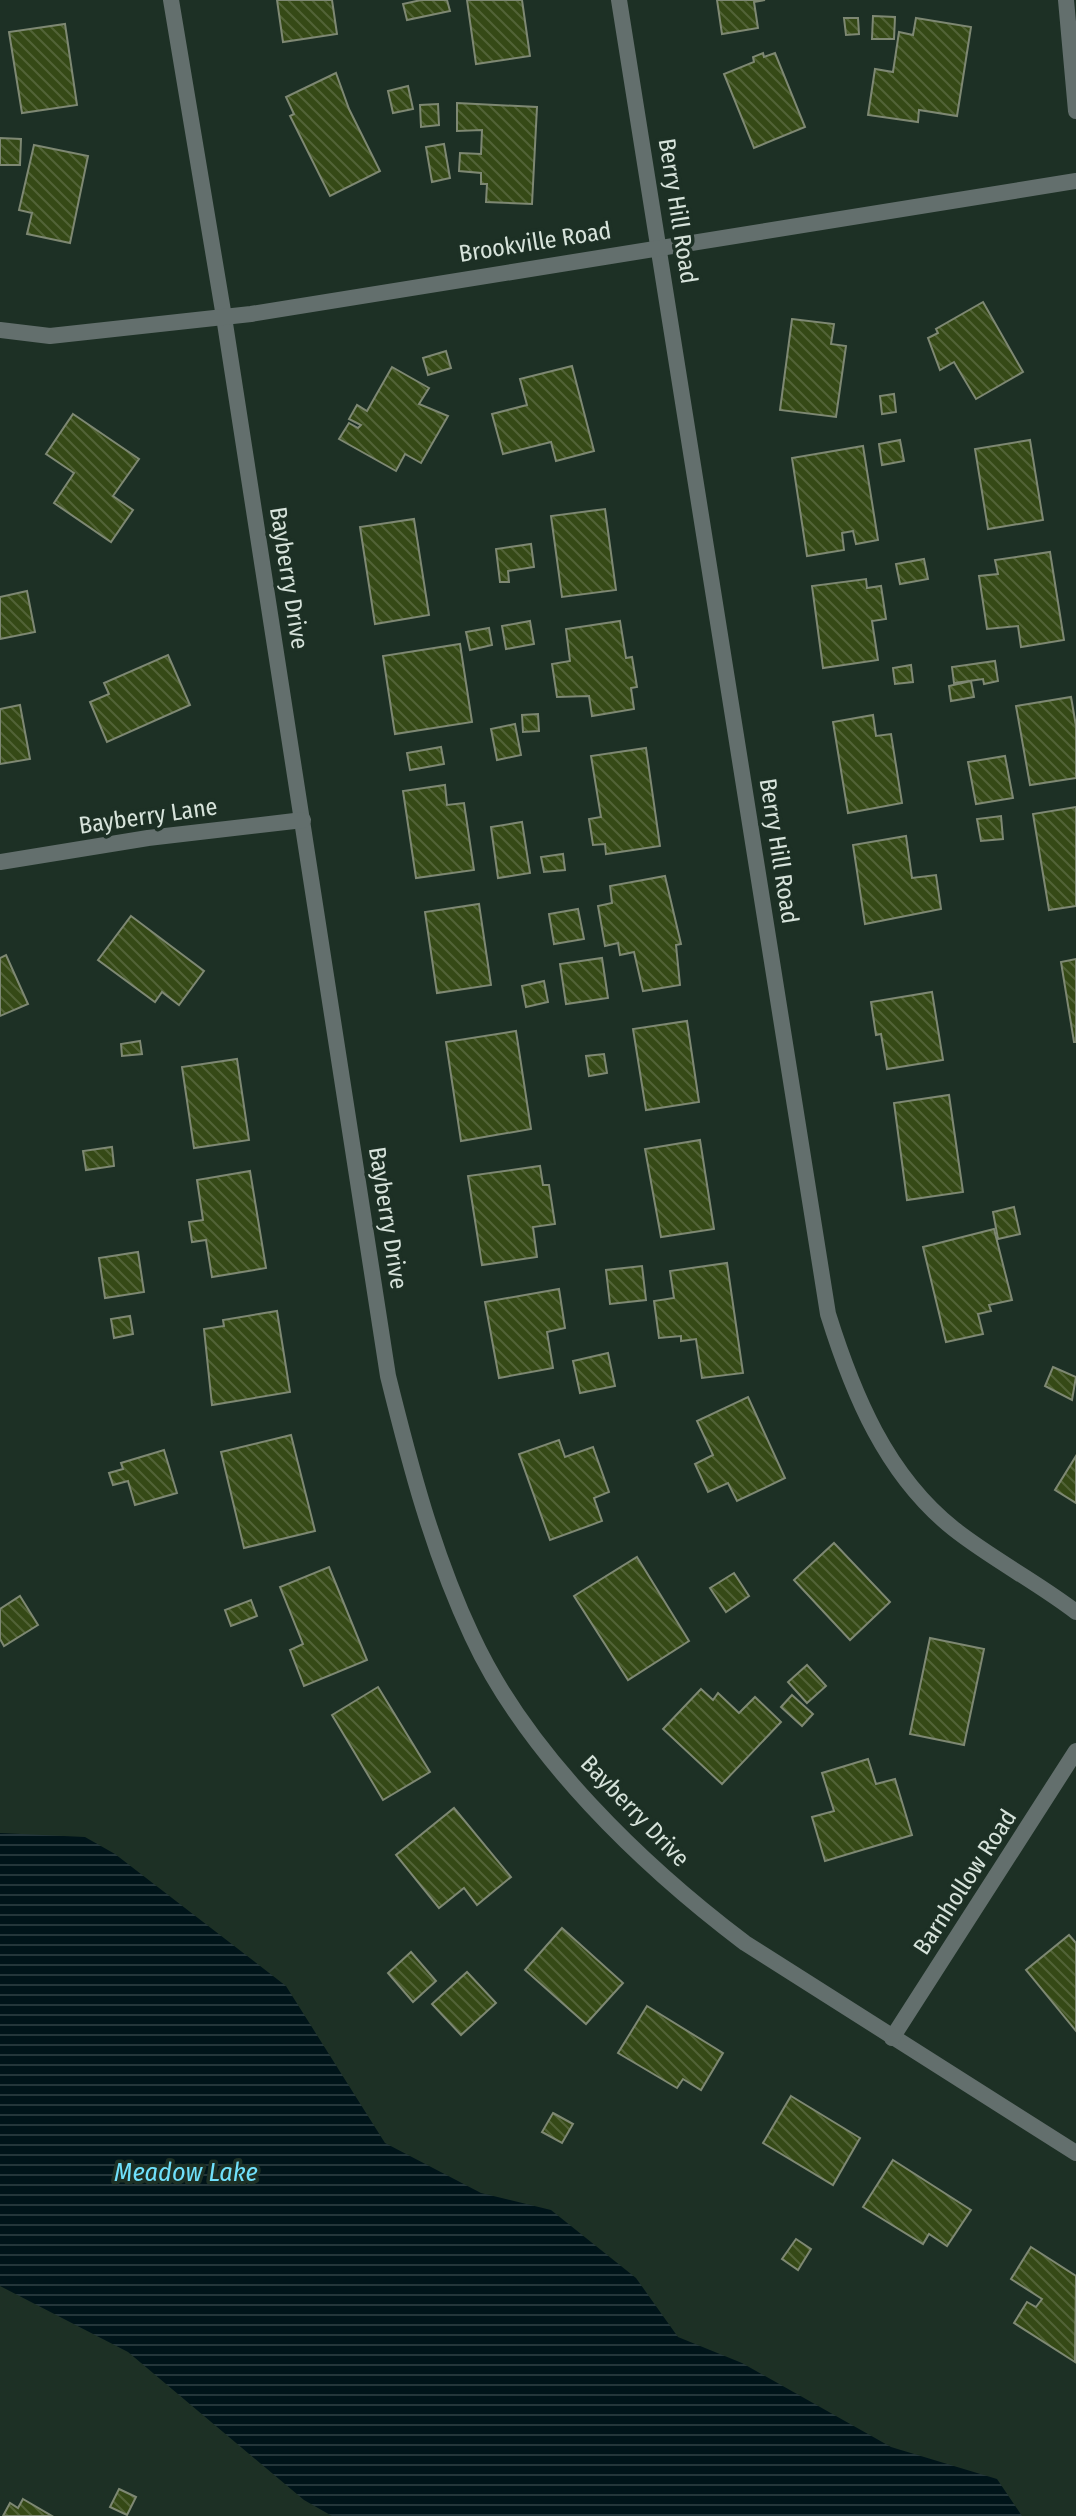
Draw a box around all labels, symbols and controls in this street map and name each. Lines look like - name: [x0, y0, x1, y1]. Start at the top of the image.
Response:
- street label: Berry Hill Road: [653, 136, 703, 286]
- street label: Brookville Road: [457, 216, 613, 268]
- street label: Bayberry Drive: [264, 505, 314, 651]
- street label: Berry Hill Road: [754, 776, 804, 926]
- street label: Bayberry Lane: [77, 792, 219, 840]
- street label: Bayberry Drive: [363, 1145, 413, 1291]
- street label: Bayberry Drive: [575, 1750, 695, 1872]
- street label: Barnhollow Road: [908, 1804, 1022, 1960]
- water label: Meadow Lake: [114, 2157, 258, 2188]

